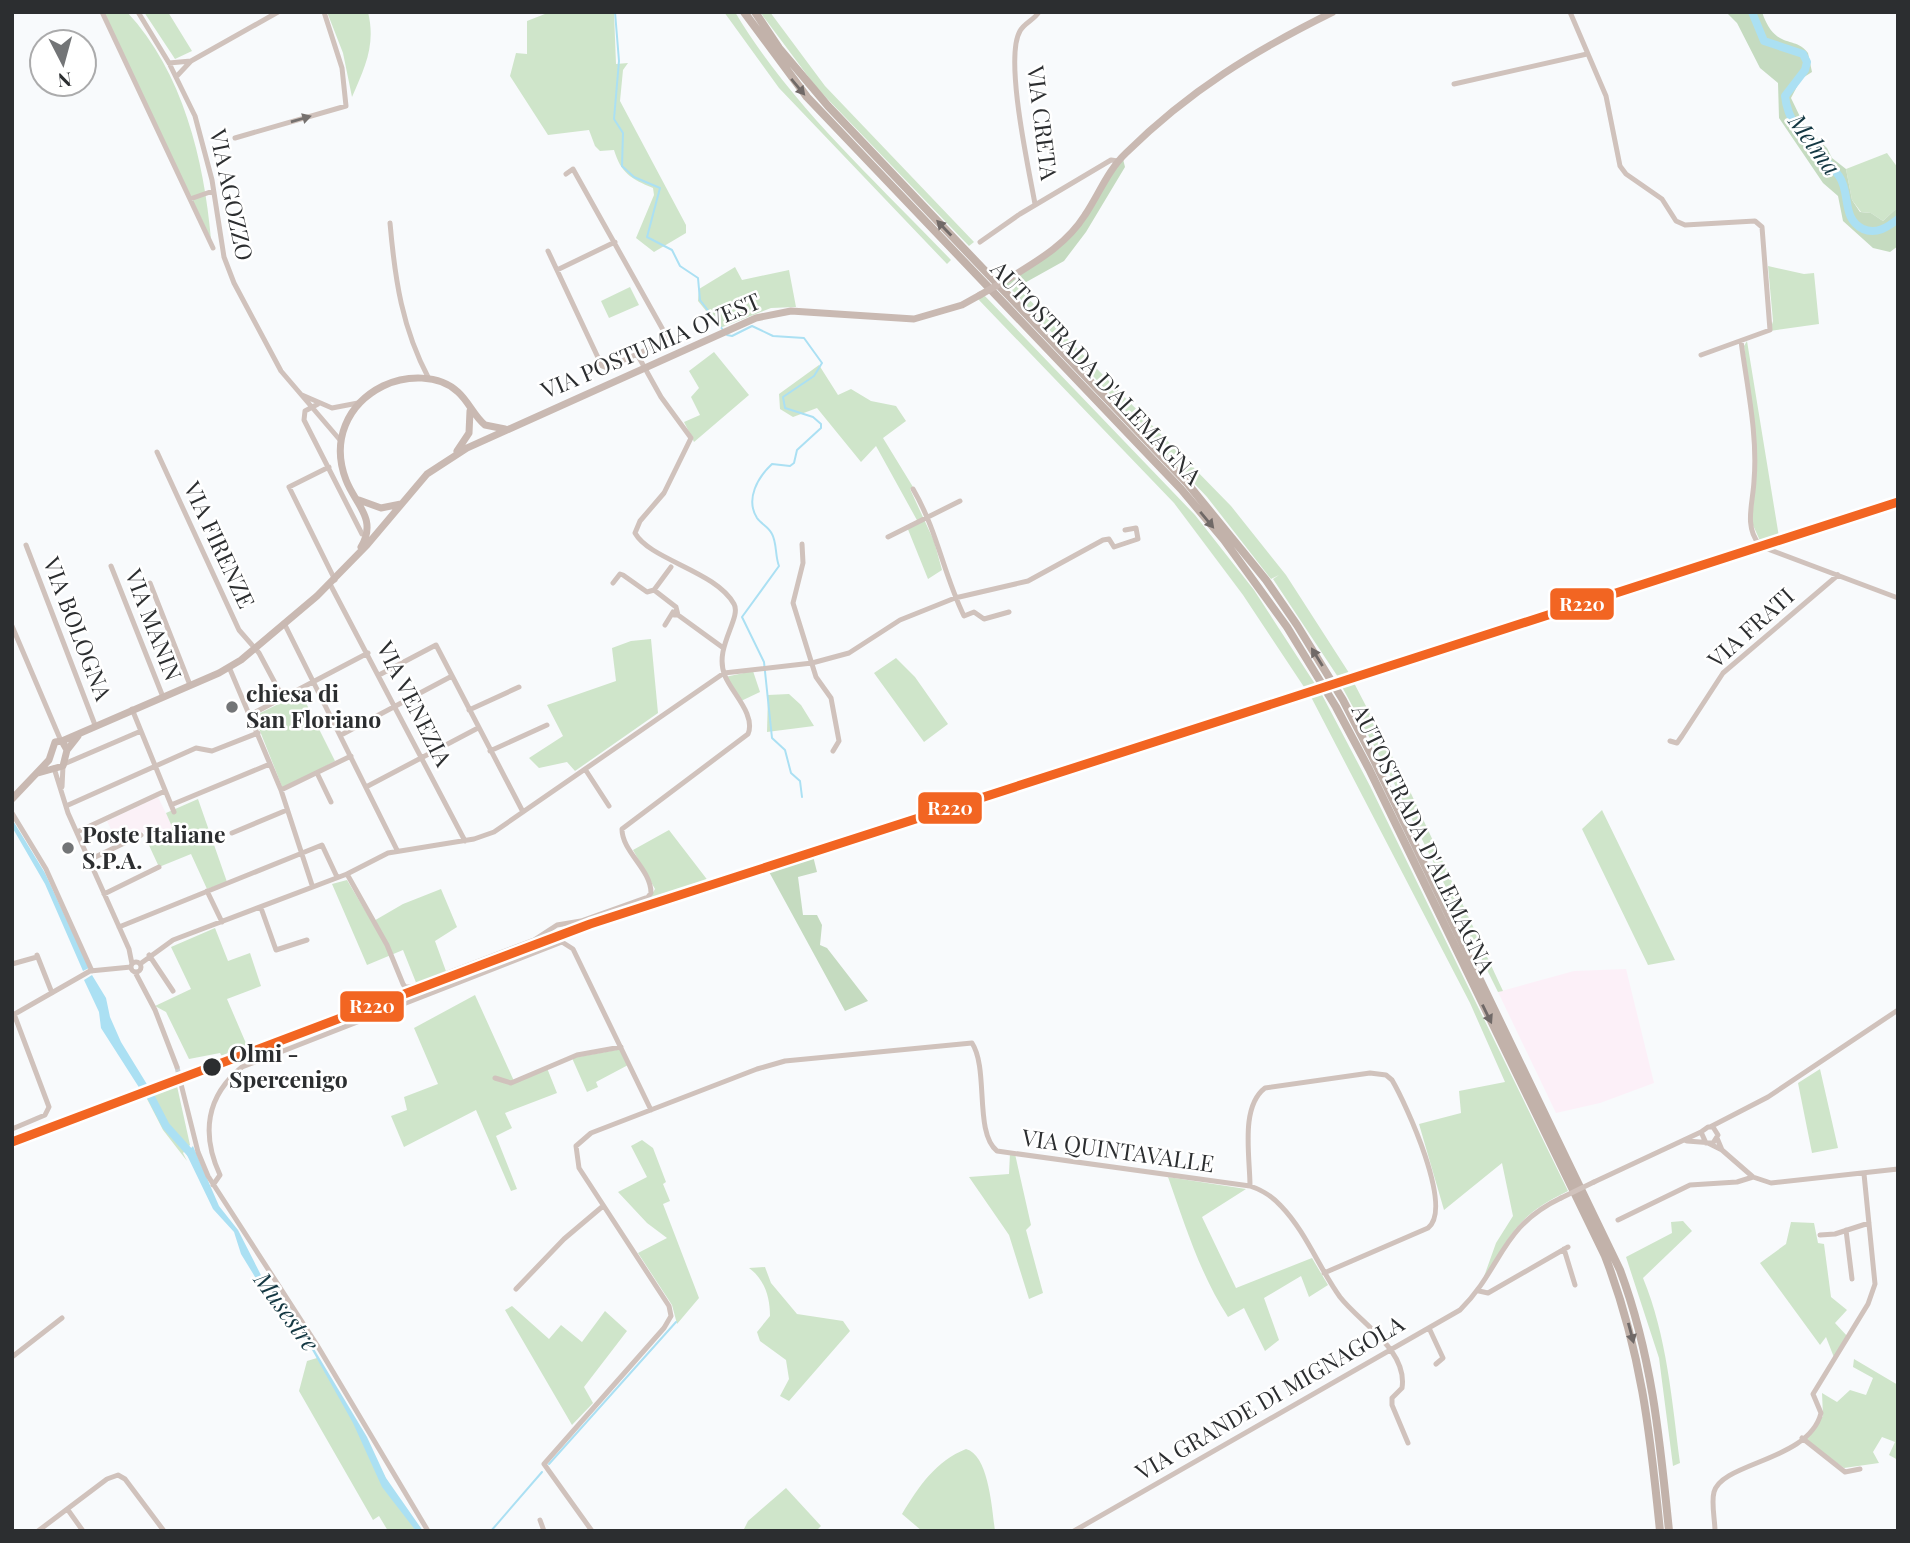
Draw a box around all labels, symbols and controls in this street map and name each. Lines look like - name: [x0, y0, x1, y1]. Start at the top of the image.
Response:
- north arrow: [28, 28, 98, 98]
- street label: VIA CRETA: [1021, 63, 1066, 182]
- text: N: [56, 67, 73, 95]
- one-way arrow: [790, 79, 805, 96]
- water label: Melma: [1782, 106, 1849, 181]
- one-way arrow: [290, 113, 311, 123]
- street label: VIA AGOZZO: [203, 125, 262, 263]
- one-way arrow: [935, 219, 952, 236]
- street label: AUTOSTRADA D'ALEMAGNA: [984, 252, 1210, 491]
- street label: VIA POSTUMIA OVEST: [535, 284, 765, 405]
- street label: VIA FIRENZE: [177, 475, 263, 613]
- one-way arrow: [1199, 511, 1214, 528]
- street label: VIA BOLOGNA: [37, 551, 120, 705]
- street label: VIA MANIN: [119, 563, 190, 685]
- street label: VIA FRATI: [1700, 580, 1800, 675]
- line badge: R220: [1549, 587, 1615, 621]
- text: R220: [1559, 590, 1605, 616]
- street label: VIA VENEZIA: [370, 635, 460, 772]
- one-way arrow: [1311, 648, 1324, 667]
- place label: chiesa di San Floriano: [246, 677, 381, 734]
- street label: AUTOSTRADA D'ALEMAGNA: [1345, 698, 1503, 979]
- marker: chiesa di San Floriano: [224, 699, 240, 715]
- line badge: R220: [917, 791, 983, 825]
- text: R220: [927, 794, 973, 820]
- place label: Poste Italiane S.P.A.: [82, 818, 225, 875]
- marker: Poste Italiane S.P.A.: [60, 840, 76, 856]
- line badge: R220: [339, 990, 405, 1023]
- text: R220: [349, 992, 395, 1018]
- one-way arrow: [1482, 1004, 1493, 1024]
- place label: Olmi - Spercenigo: [229, 1037, 348, 1094]
- marker: Olmi - Spercenigo: [201, 1056, 223, 1078]
- street label: VIA QUINTAVALLE: [1019, 1121, 1216, 1178]
- water label: Musestre: [247, 1264, 327, 1357]
- street label: VIA GRANDE DI MIGNAGOLA: [1128, 1307, 1410, 1487]
- one-way arrow: [1626, 1322, 1637, 1344]

